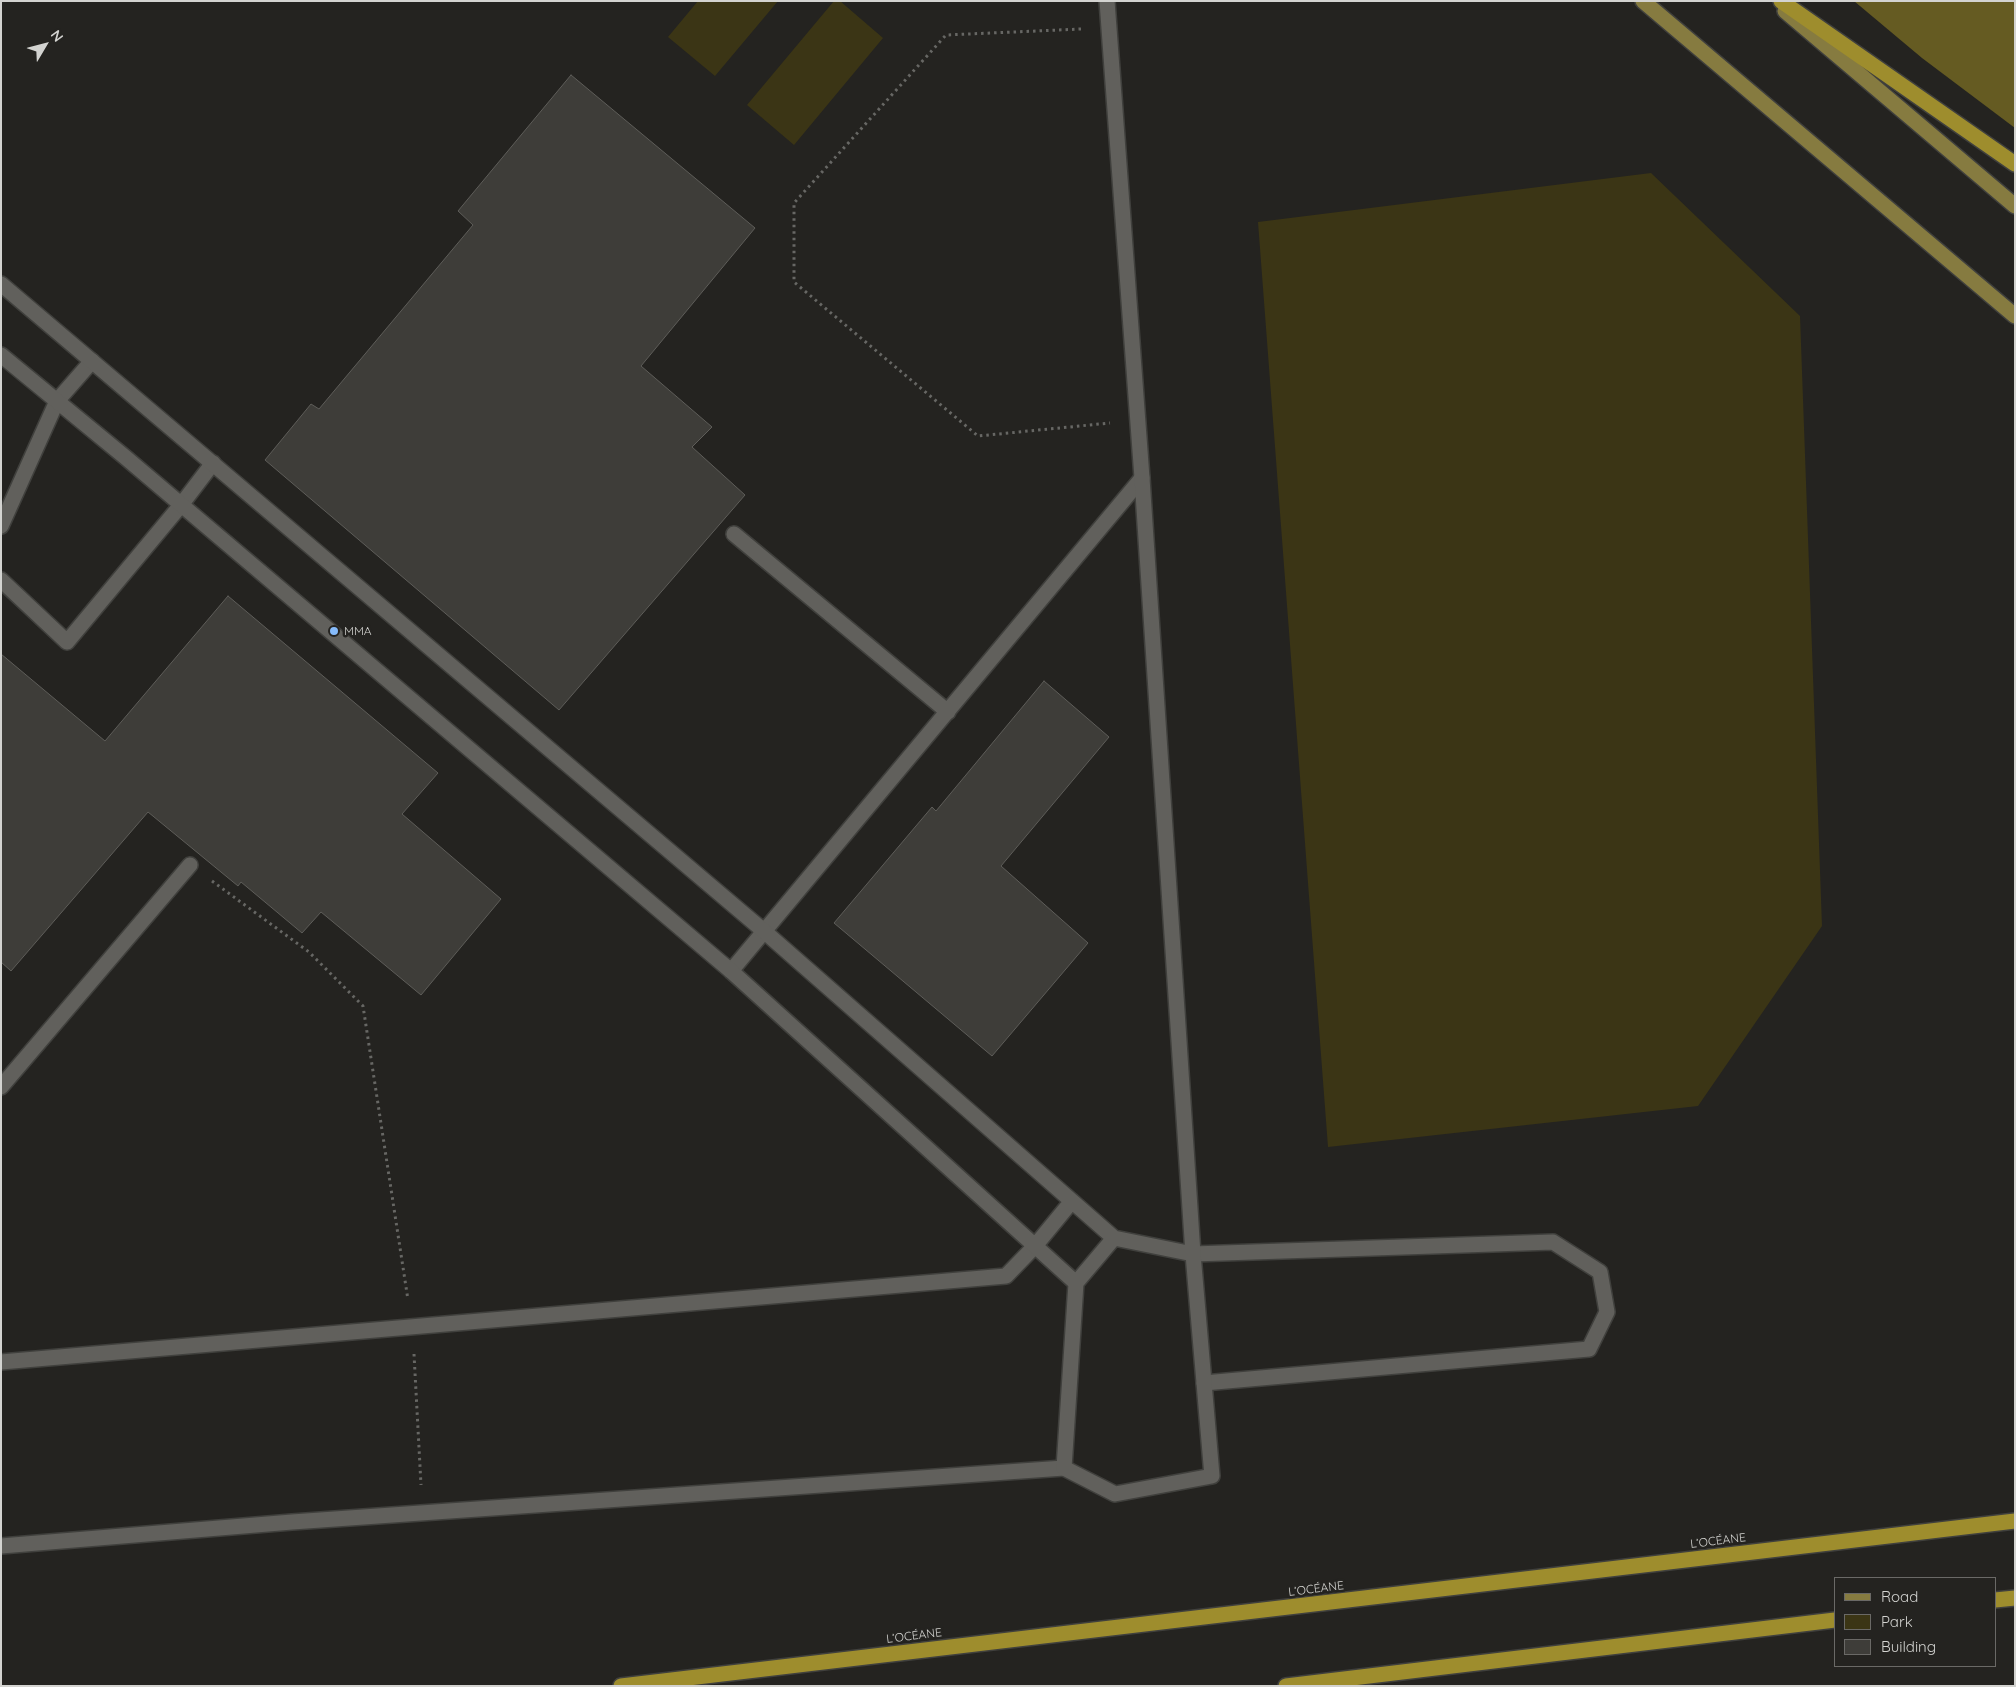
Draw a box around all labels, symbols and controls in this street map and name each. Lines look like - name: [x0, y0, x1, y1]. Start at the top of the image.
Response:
- north arrow: [20, 20, 70, 70]
- text: N: [47, 26, 67, 45]
- place label: MMA: [344, 624, 372, 638]
- marker: MMA: [328, 625, 340, 637]
- street label: L’OCÉANE: [1689, 1530, 1747, 1552]
- legend: [1834, 1577, 1996, 1667]
- street label: L’OCÉANE: [1287, 1578, 1345, 1600]
- text: Road: [1881, 1587, 1918, 1606]
- text: Park: [1881, 1612, 1913, 1631]
- street label: L’OCÉANE: [885, 1625, 943, 1647]
- text: Building: [1881, 1637, 1936, 1656]

